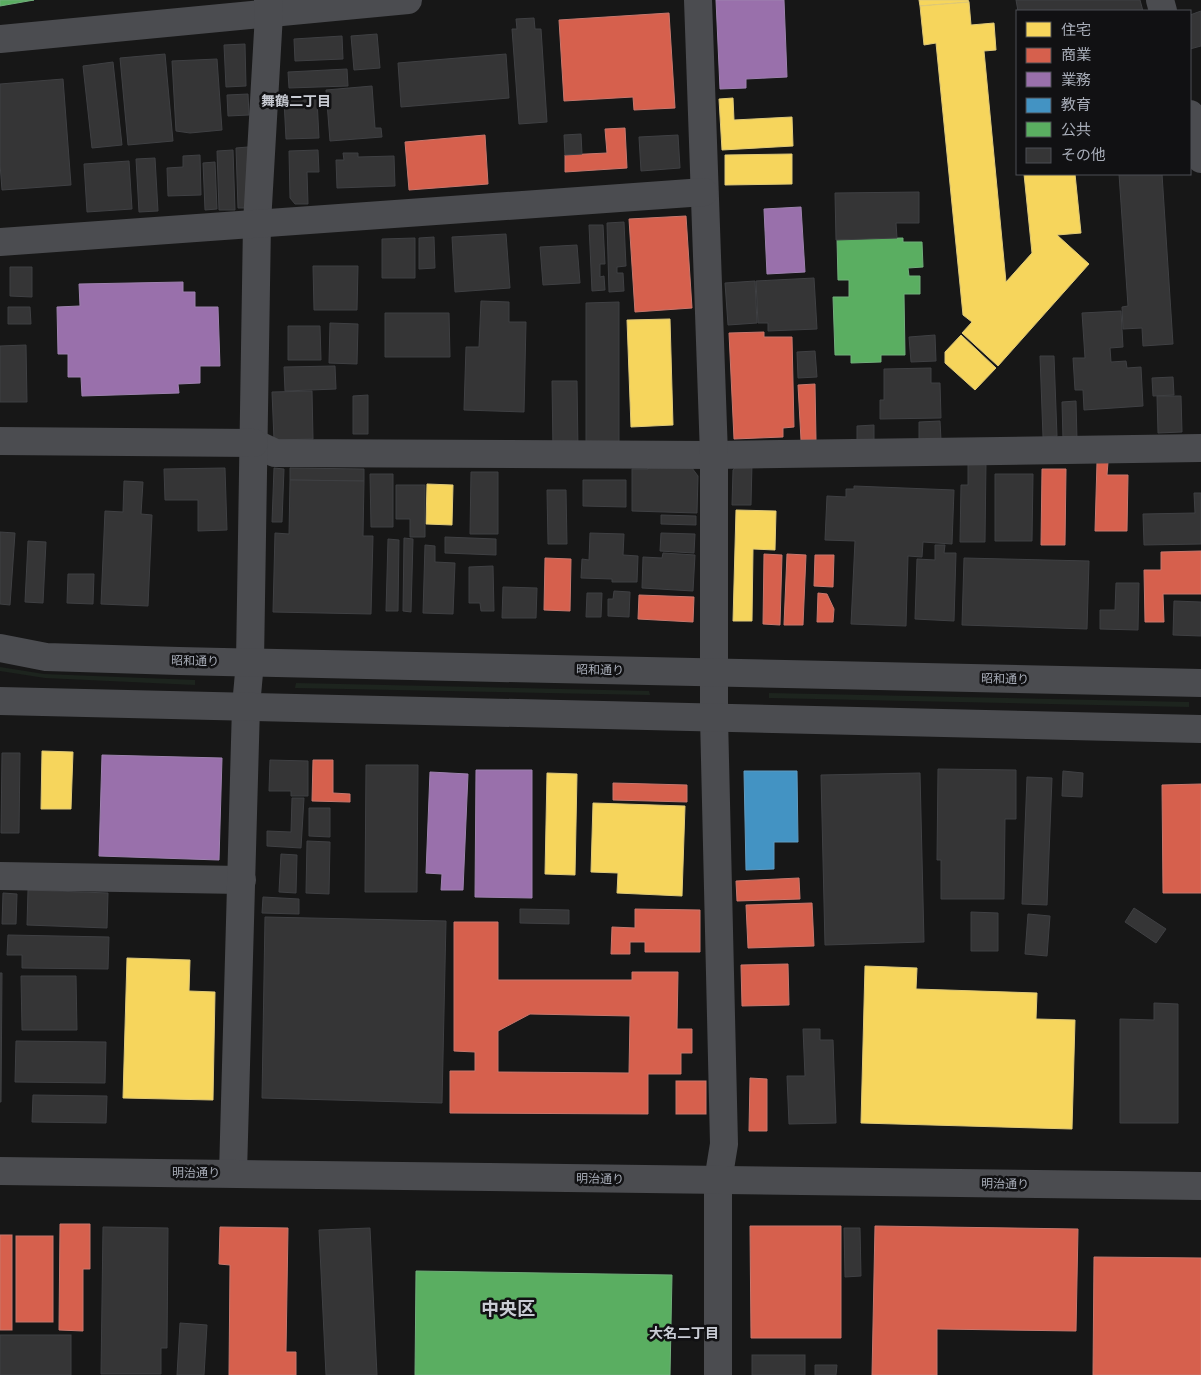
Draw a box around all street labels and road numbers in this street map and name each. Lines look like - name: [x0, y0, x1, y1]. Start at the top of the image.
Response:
- street label: 昭和通り: [171, 653, 219, 669]
- street label: 昭和通り: [576, 662, 624, 678]
- street label: 昭和通り: [981, 671, 1029, 687]
- street label: 明治通り: [172, 1165, 220, 1181]
- street label: 明治通り: [576, 1171, 624, 1187]
- street label: 明治通り: [981, 1176, 1029, 1192]

